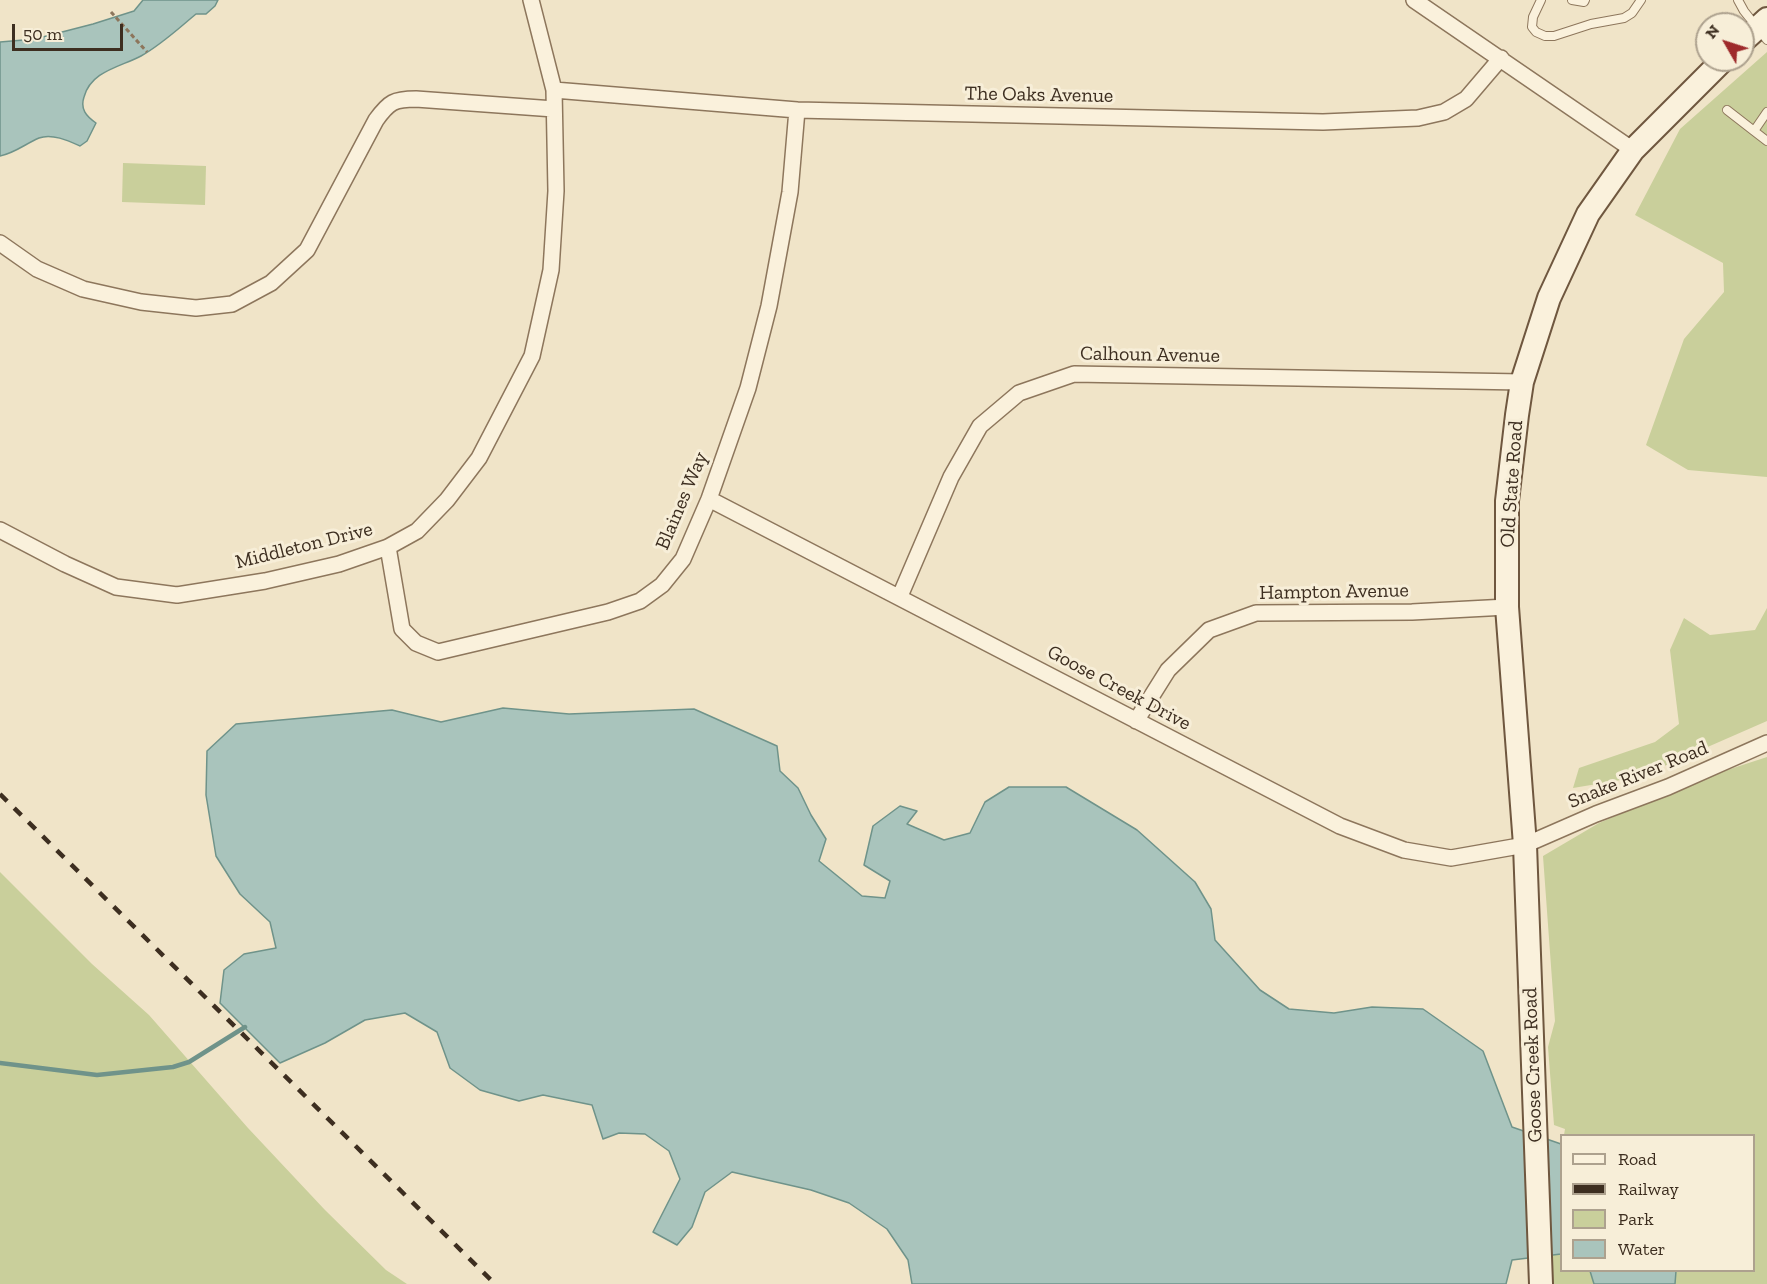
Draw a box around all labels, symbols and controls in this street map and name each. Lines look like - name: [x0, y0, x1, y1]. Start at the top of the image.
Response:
- scale bar: [15, 12, 126, 50]
- north arrow: [1695, 12, 1755, 72]
- text: N: [1701, 21, 1723, 42]
- text: 50 m: [23, 23, 62, 45]
- street label: The Oaks Avenue: [964, 82, 1114, 108]
- street label: Calhoun Avenue: [1080, 342, 1220, 368]
- street label: Old State Road: [1496, 420, 1528, 548]
- street label: Blaines Way: [651, 448, 713, 554]
- street label: Middleton Drive: [233, 517, 375, 575]
- street label: Hampton Avenue: [1259, 579, 1409, 605]
- street label: Goose Creek Drive: [1043, 640, 1195, 736]
- street label: Snake River Road: [1565, 736, 1711, 814]
- street label: Goose Creek Road: [1518, 987, 1548, 1143]
- legend: [1560, 1134, 1755, 1272]
- text: Road: [1618, 1148, 1657, 1170]
- text: Railway: [1618, 1178, 1679, 1200]
- text: Park: [1618, 1208, 1654, 1230]
- text: Water: [1618, 1238, 1665, 1260]

